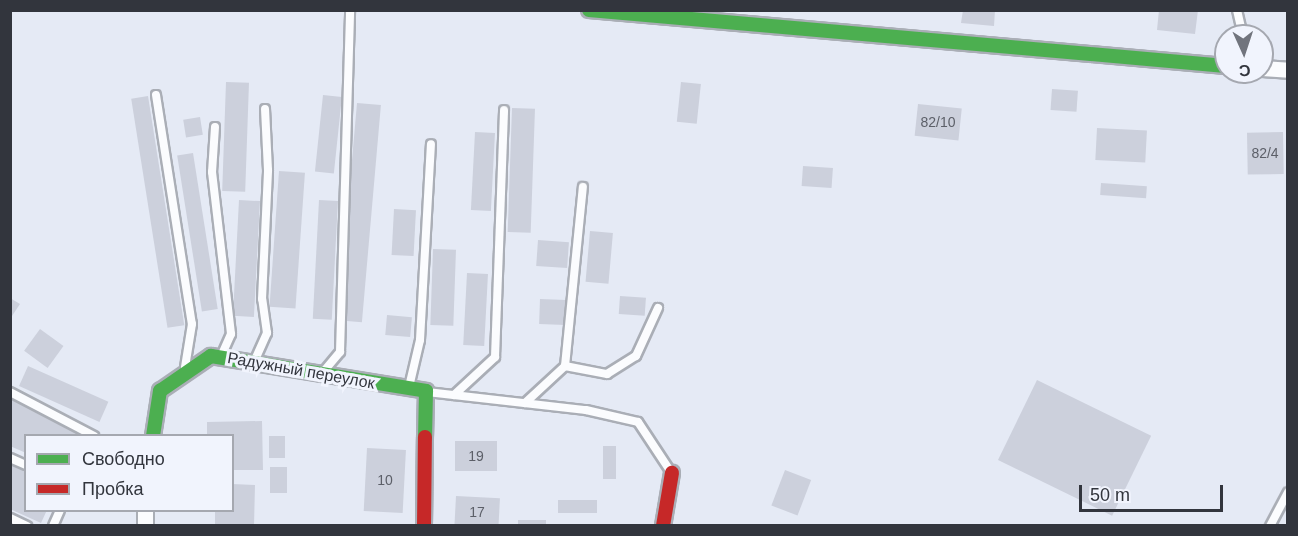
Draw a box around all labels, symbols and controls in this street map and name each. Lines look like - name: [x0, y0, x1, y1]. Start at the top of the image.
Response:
- north arrow: [1214, 24, 1274, 84]
- text: С: [1239, 62, 1251, 79]
- house number: 82/10: [920, 114, 956, 130]
- house number: 82/4: [1251, 145, 1279, 161]
- street label: Радужный переулок: [226, 349, 376, 393]
- legend: [24, 434, 234, 512]
- house number: 19: [468, 448, 484, 464]
- text: Свободно: [82, 449, 165, 469]
- house number: 10: [377, 472, 393, 488]
- scale bar: [1082, 473, 1226, 511]
- text: Пробка: [82, 479, 144, 499]
- text: 50 m: [1090, 485, 1130, 505]
- house number: 17: [469, 504, 485, 520]

